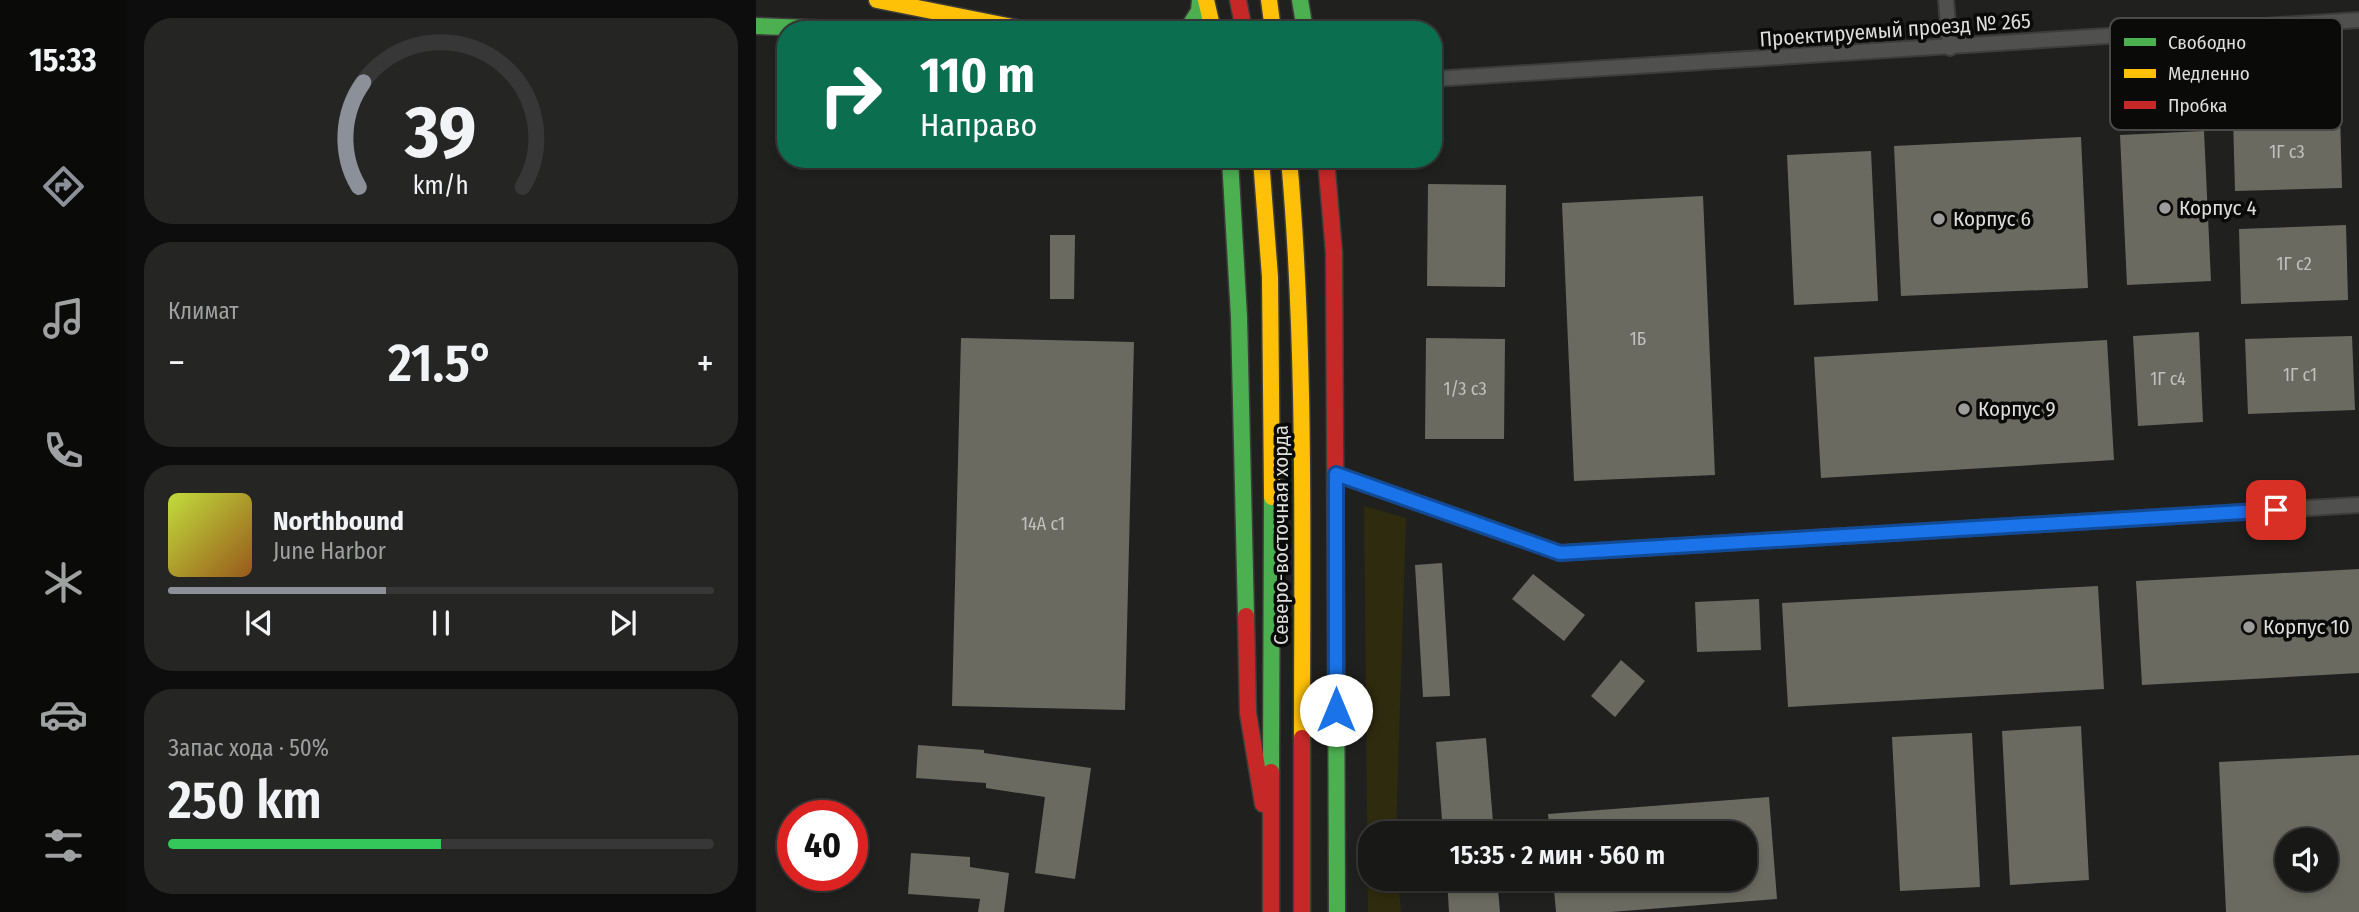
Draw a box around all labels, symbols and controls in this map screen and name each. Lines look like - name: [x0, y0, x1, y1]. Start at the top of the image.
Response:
- street label: Проектируемый проезд № 265: [1759, 8, 2031, 52]
- legend: [2110, 18, 2342, 130]
- text: Свободно: [2168, 31, 2246, 54]
- text: 15:33: [29, 41, 97, 79]
- text: 110 m: [920, 46, 1035, 105]
- icon: right: [805, 49, 896, 140]
- text: Медленно: [2168, 62, 2250, 85]
- text: 39: [404, 89, 477, 176]
- text: Пробка: [2168, 94, 2227, 117]
- text: Направо: [920, 106, 1037, 144]
- house number: 1Г с3: [2269, 141, 2305, 163]
- icon: directions: [39, 162, 88, 211]
- text: km/h: [413, 171, 469, 201]
- place label: Корпус 4: [2179, 195, 2257, 221]
- marker: Корпус 4: [2157, 200, 2173, 216]
- place label: Корпус 6: [1953, 206, 2031, 232]
- marker: Корпус 6: [1931, 211, 1947, 227]
- house number: 1Г с2: [2276, 253, 2312, 275]
- icon: music: [39, 294, 88, 343]
- text: Климат: [168, 297, 239, 325]
- house number: 1Б: [1630, 328, 1646, 350]
- text: 21.5°: [388, 332, 494, 395]
- text: −: [168, 340, 185, 386]
- text: +: [697, 340, 714, 386]
- house number: 1Г с1: [2283, 364, 2317, 386]
- house number: 1Г с4: [2150, 368, 2186, 390]
- house number: 1/3 с3: [1443, 378, 1487, 400]
- place label: Корпус 9: [1978, 396, 2056, 422]
- marker: Корпус 9: [1956, 401, 1972, 417]
- street label: Северо-восточная хорда: [1268, 425, 1294, 645]
- icon: phone: [39, 426, 88, 475]
- pin: [2246, 480, 2306, 540]
- icon: arrive: [2257, 491, 2295, 529]
- text: Northbound: [273, 506, 404, 537]
- house number: 14А с1: [1021, 513, 1065, 535]
- text: June Harbor: [273, 537, 386, 565]
- icon: climate: [39, 558, 88, 607]
- icon: previous: [240, 604, 278, 642]
- icon: pause: [422, 604, 460, 642]
- icon: next: [604, 604, 642, 642]
- place label: Корпус 10: [2263, 614, 2350, 640]
- marker: Корпус 10: [2241, 619, 2257, 635]
- position arrow: [1299, 673, 1373, 747]
- icon: car: [39, 690, 88, 739]
- text: Запас хода · 50%: [168, 734, 329, 762]
- text: 250 km: [168, 769, 322, 832]
- speed limit sign: 40: [777, 800, 868, 891]
- icon: filters: [39, 821, 88, 870]
- map controls: [2275, 828, 2338, 891]
- button: sound: [2275, 828, 2338, 891]
- text: 15:35 · 2 мин · 560 m: [1450, 840, 1665, 871]

